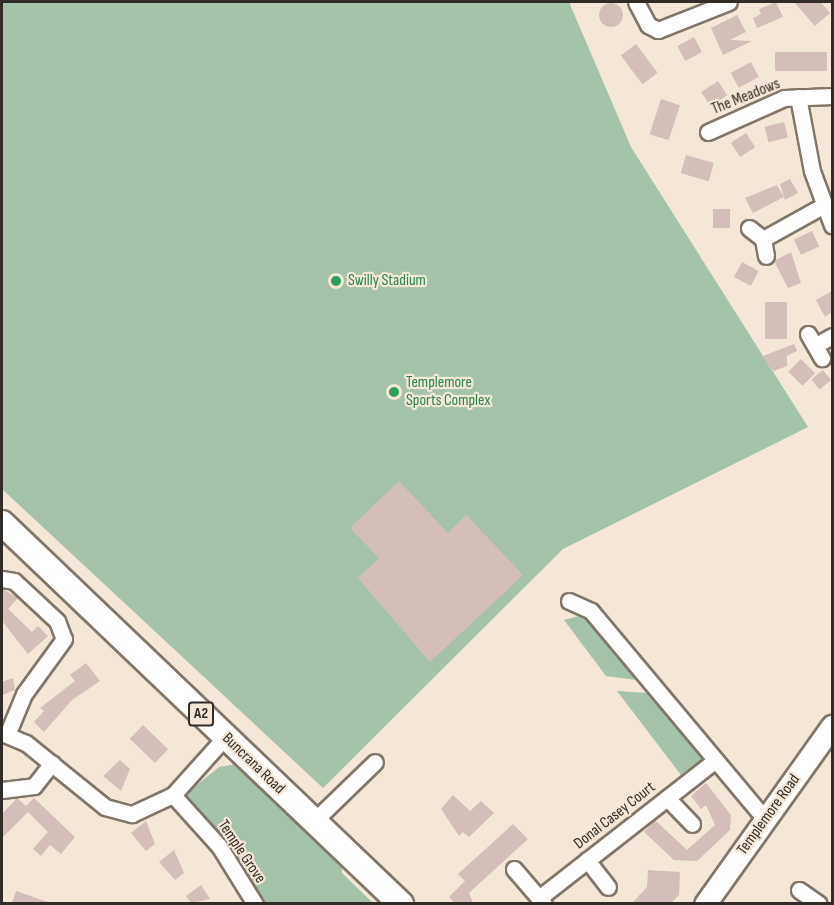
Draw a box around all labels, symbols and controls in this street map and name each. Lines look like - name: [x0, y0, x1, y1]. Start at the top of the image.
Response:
- street label: The Meadows: [709, 75, 783, 119]
- place label: Swilly Stadium: [348, 271, 426, 291]
- marker: Swilly Stadium: [329, 274, 343, 288]
- place label: Templemore Sports Complex: [406, 373, 490, 411]
- marker: Templemore Sports Complex: [387, 385, 401, 399]
- road number: A2: [188, 702, 214, 726]
- street label: Buncrana Road: [218, 729, 288, 799]
- street label: Templemore Road: [733, 771, 805, 859]
- street label: Donal Casey Court: [570, 778, 660, 854]
- street label: Temple Grove: [213, 817, 269, 887]

